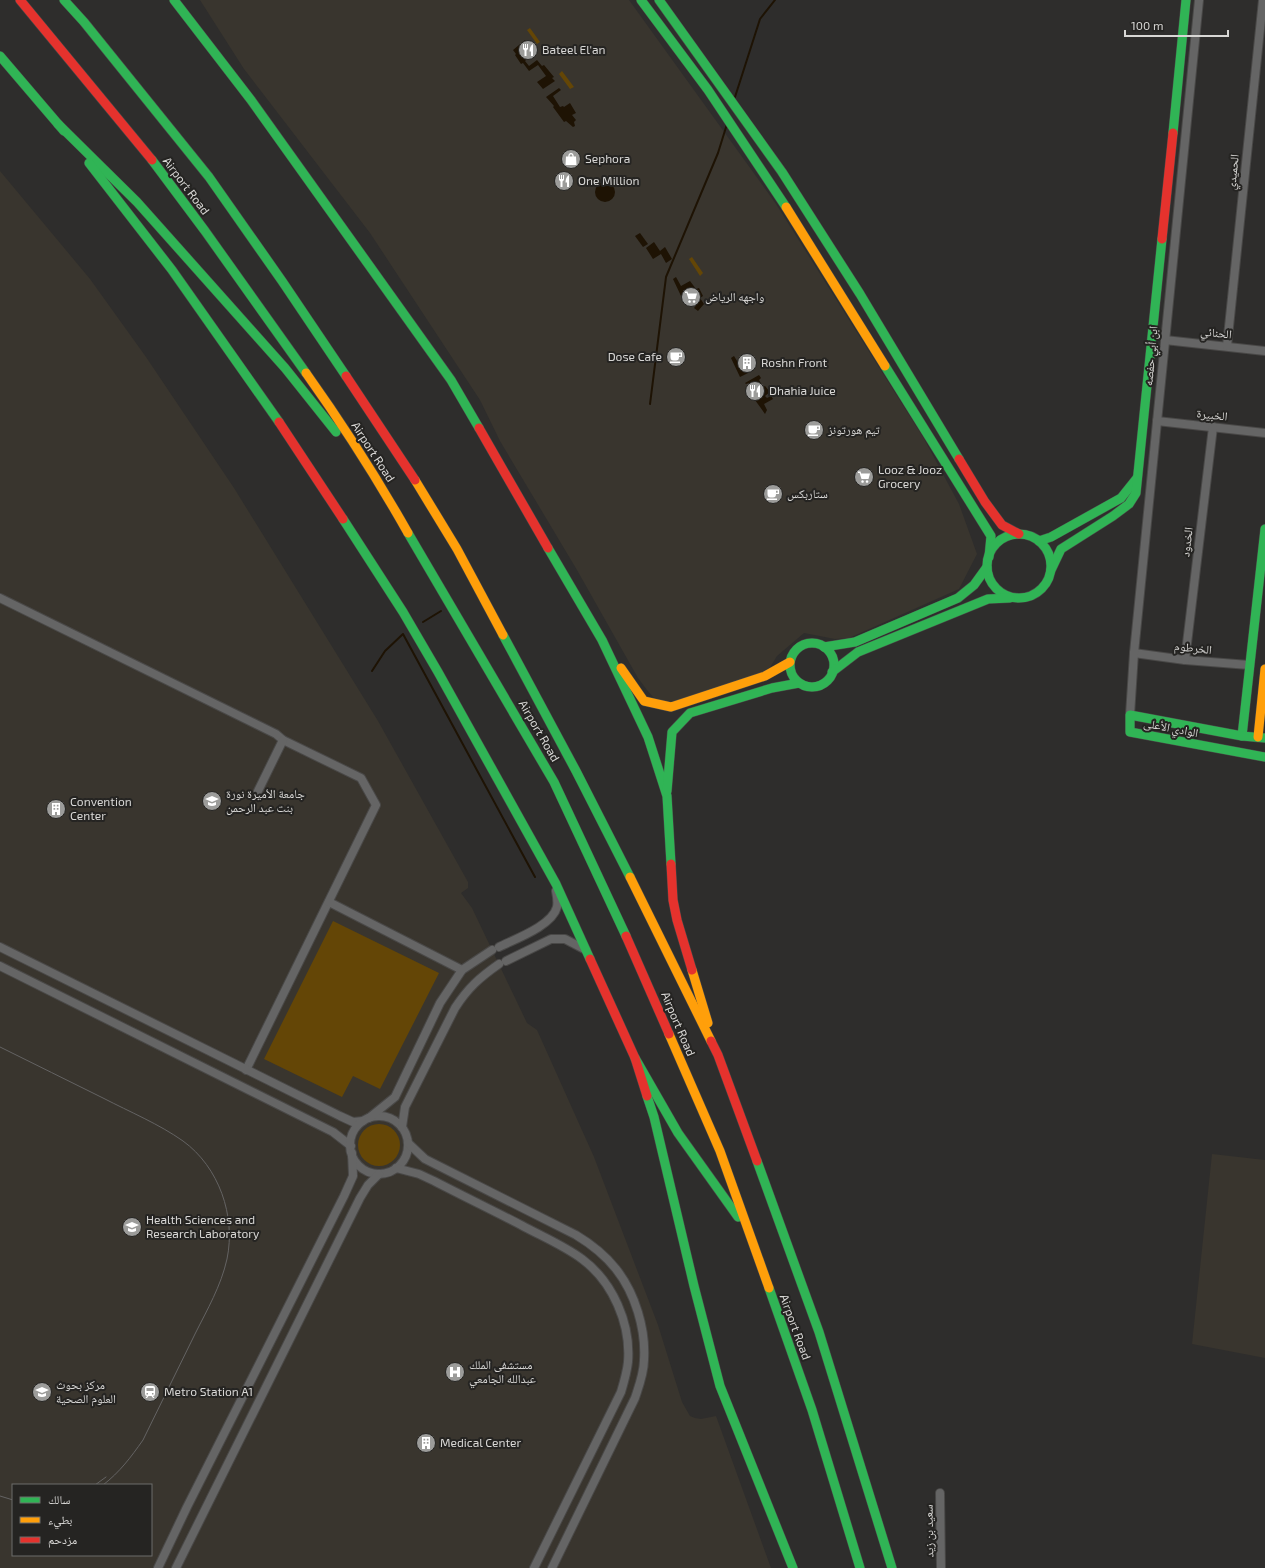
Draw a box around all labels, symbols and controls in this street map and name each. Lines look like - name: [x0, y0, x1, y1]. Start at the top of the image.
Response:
- scale bar: [1125, 12, 1228, 38]
- text: 100 m: [1131, 18, 1163, 32]
- restaurant icon: Bateel El'an: [517, 39, 539, 61]
- place label: Bateel El'an: [542, 42, 606, 56]
- shop icon: Sephora: [560, 148, 582, 170]
- place label: Sephora: [585, 151, 630, 165]
- street label: الحميدي: [1223, 153, 1245, 191]
- street label: Airport Road: [161, 154, 213, 217]
- restaurant icon: One Million: [553, 170, 575, 192]
- place label: One Million: [578, 173, 640, 187]
- supermarket icon: واجهه الرياض: [680, 286, 702, 308]
- place label: واجهه الرياض: [705, 289, 764, 304]
- street label: الحنائي: [1199, 323, 1233, 345]
- street label: ابن أبي حفصه: [1140, 325, 1164, 387]
- cafe icon: Dose Cafe: [665, 346, 687, 368]
- place label: Dose Cafe: [608, 349, 662, 363]
- building icon: Roshn Front: [736, 352, 758, 374]
- place label: Roshn Front: [761, 355, 828, 369]
- restaurant icon: Dhahia Juice: [744, 380, 766, 402]
- place label: Dhahia Juice: [769, 383, 836, 397]
- street label: الخبيرة: [1196, 405, 1228, 424]
- street label: Airport Road: [349, 419, 398, 484]
- cafe icon: تيم هورتونز: [803, 419, 825, 441]
- place label: تيم هورتونز: [827, 422, 880, 438]
- place label: Looz & Jooz Grocery: [878, 462, 942, 490]
- supermarket icon: Looz & Jooz Grocery: [853, 466, 875, 488]
- cafe icon: ستاربكس: [762, 483, 784, 505]
- place label: ستاربكس: [787, 486, 828, 501]
- street label: الخدود: [1177, 526, 1195, 557]
- street label: الخرطوم: [1173, 638, 1213, 658]
- street label: Airport Road: [517, 697, 563, 764]
- street label: الوادي الأعلى: [1142, 715, 1200, 743]
- place label: جامعة الأميرة نورة بنت عبد الرحمن: [226, 786, 305, 815]
- school or university icon: جامعة الأميرة نورة بنت عبد الرحمن: [201, 790, 223, 812]
- place label: Convention Center: [70, 794, 132, 822]
- building icon: Convention Center: [45, 798, 67, 820]
- street label: Airport Road: [659, 989, 699, 1058]
- place label: Health Sciences and Research Laboratory: [146, 1212, 260, 1240]
- school or university icon: Health Sciences and Research Laboratory: [121, 1216, 143, 1238]
- street label: Airport Road: [778, 1292, 814, 1361]
- place label: مستشفى الملك عبدالله الجامعي: [469, 1357, 536, 1389]
- hospital icon: مستشفى الملك عبدالله الجامعي: [444, 1361, 466, 1383]
- place label: مركز بحوث العلوم الصحية: [56, 1377, 116, 1407]
- school or university icon: مركز بحوث العلوم الصحية: [31, 1381, 53, 1403]
- station icon: Metro Station A1: [139, 1381, 161, 1403]
- place label: Metro Station A1: [164, 1384, 253, 1398]
- building icon: Medical Center: [415, 1432, 437, 1454]
- place label: Medical Center: [440, 1435, 521, 1449]
- legend: [12, 1484, 152, 1556]
- text: سالك: [48, 1492, 70, 1506]
- street label: سعيد بن زيد: [921, 1504, 937, 1558]
- text: بطيء: [48, 1512, 72, 1530]
- text: مزدحم: [48, 1532, 77, 1548]

